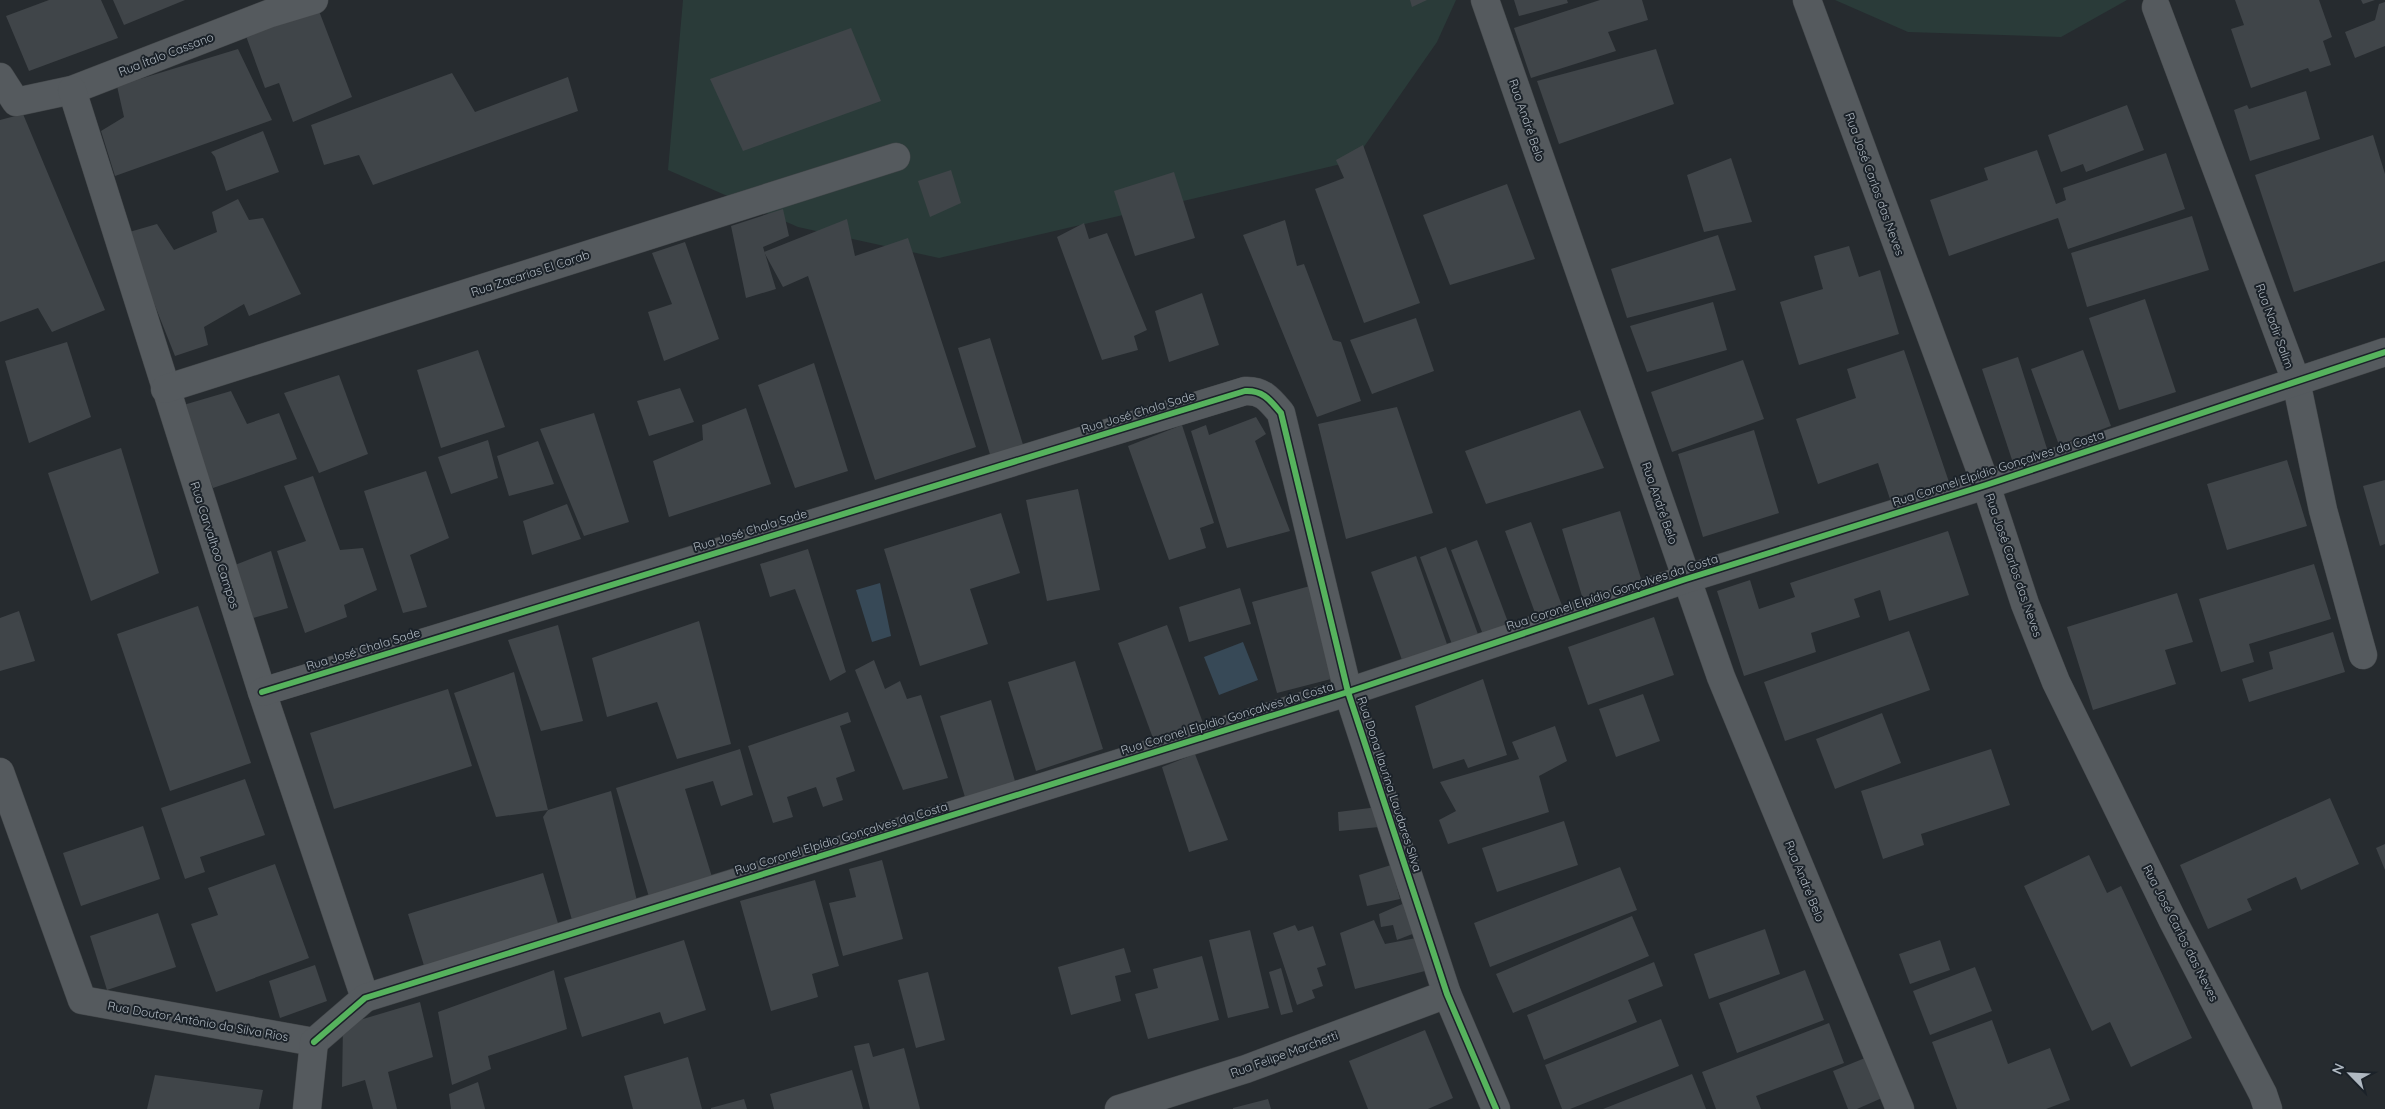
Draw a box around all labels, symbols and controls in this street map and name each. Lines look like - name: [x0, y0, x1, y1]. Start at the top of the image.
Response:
- street label: Rua Ítalo Cassano: [116, 29, 216, 79]
- street label: Rua André Belo: [1506, 77, 1548, 163]
- street label: Rua José Carlos das Neves: [1842, 110, 1908, 258]
- street label: Rua Zacarias El Corab: [469, 247, 591, 299]
- street label: Rua Nadir Salim: [2253, 281, 2297, 371]
- street label: Rua José Chala Sade: [1079, 387, 1197, 436]
- street label: Rua Coronel Elpídio Gonçalves da Costa: [1890, 427, 2106, 509]
- street label: Rua André Belo: [1639, 460, 1681, 546]
- street label: Rua Carvalhoo Campos: [187, 480, 243, 611]
- street label: Rua José Carlos das Neves: [1982, 491, 2046, 639]
- street label: Rua José Chala Sade: [691, 505, 809, 554]
- street label: Rua Coronel Elpídio Gonçalves da Costa: [1504, 551, 1720, 633]
- street label: Rua José Chala Sade: [304, 624, 422, 673]
- street label: Rua Coronel Elpídio Gonçalves da Costa: [1119, 678, 1335, 758]
- street label: Rua Dona Ilaurina Laudares Silva: [1355, 694, 1425, 874]
- street label: Rua Coronel Elpídio Gonçalves da Costa: [733, 798, 949, 878]
- street label: Rua André Belo: [1782, 838, 1828, 924]
- street label: Rua José Carlos das Neves: [2140, 862, 2222, 1004]
- street label: Rua Doutor Antônio da Silva Rios: [106, 998, 290, 1044]
- street label: Rua Felipe Marchetti: [1228, 1028, 1340, 1080]
- north arrow: [2325, 1049, 2375, 1099]
- text: N: [2328, 1060, 2348, 1077]

